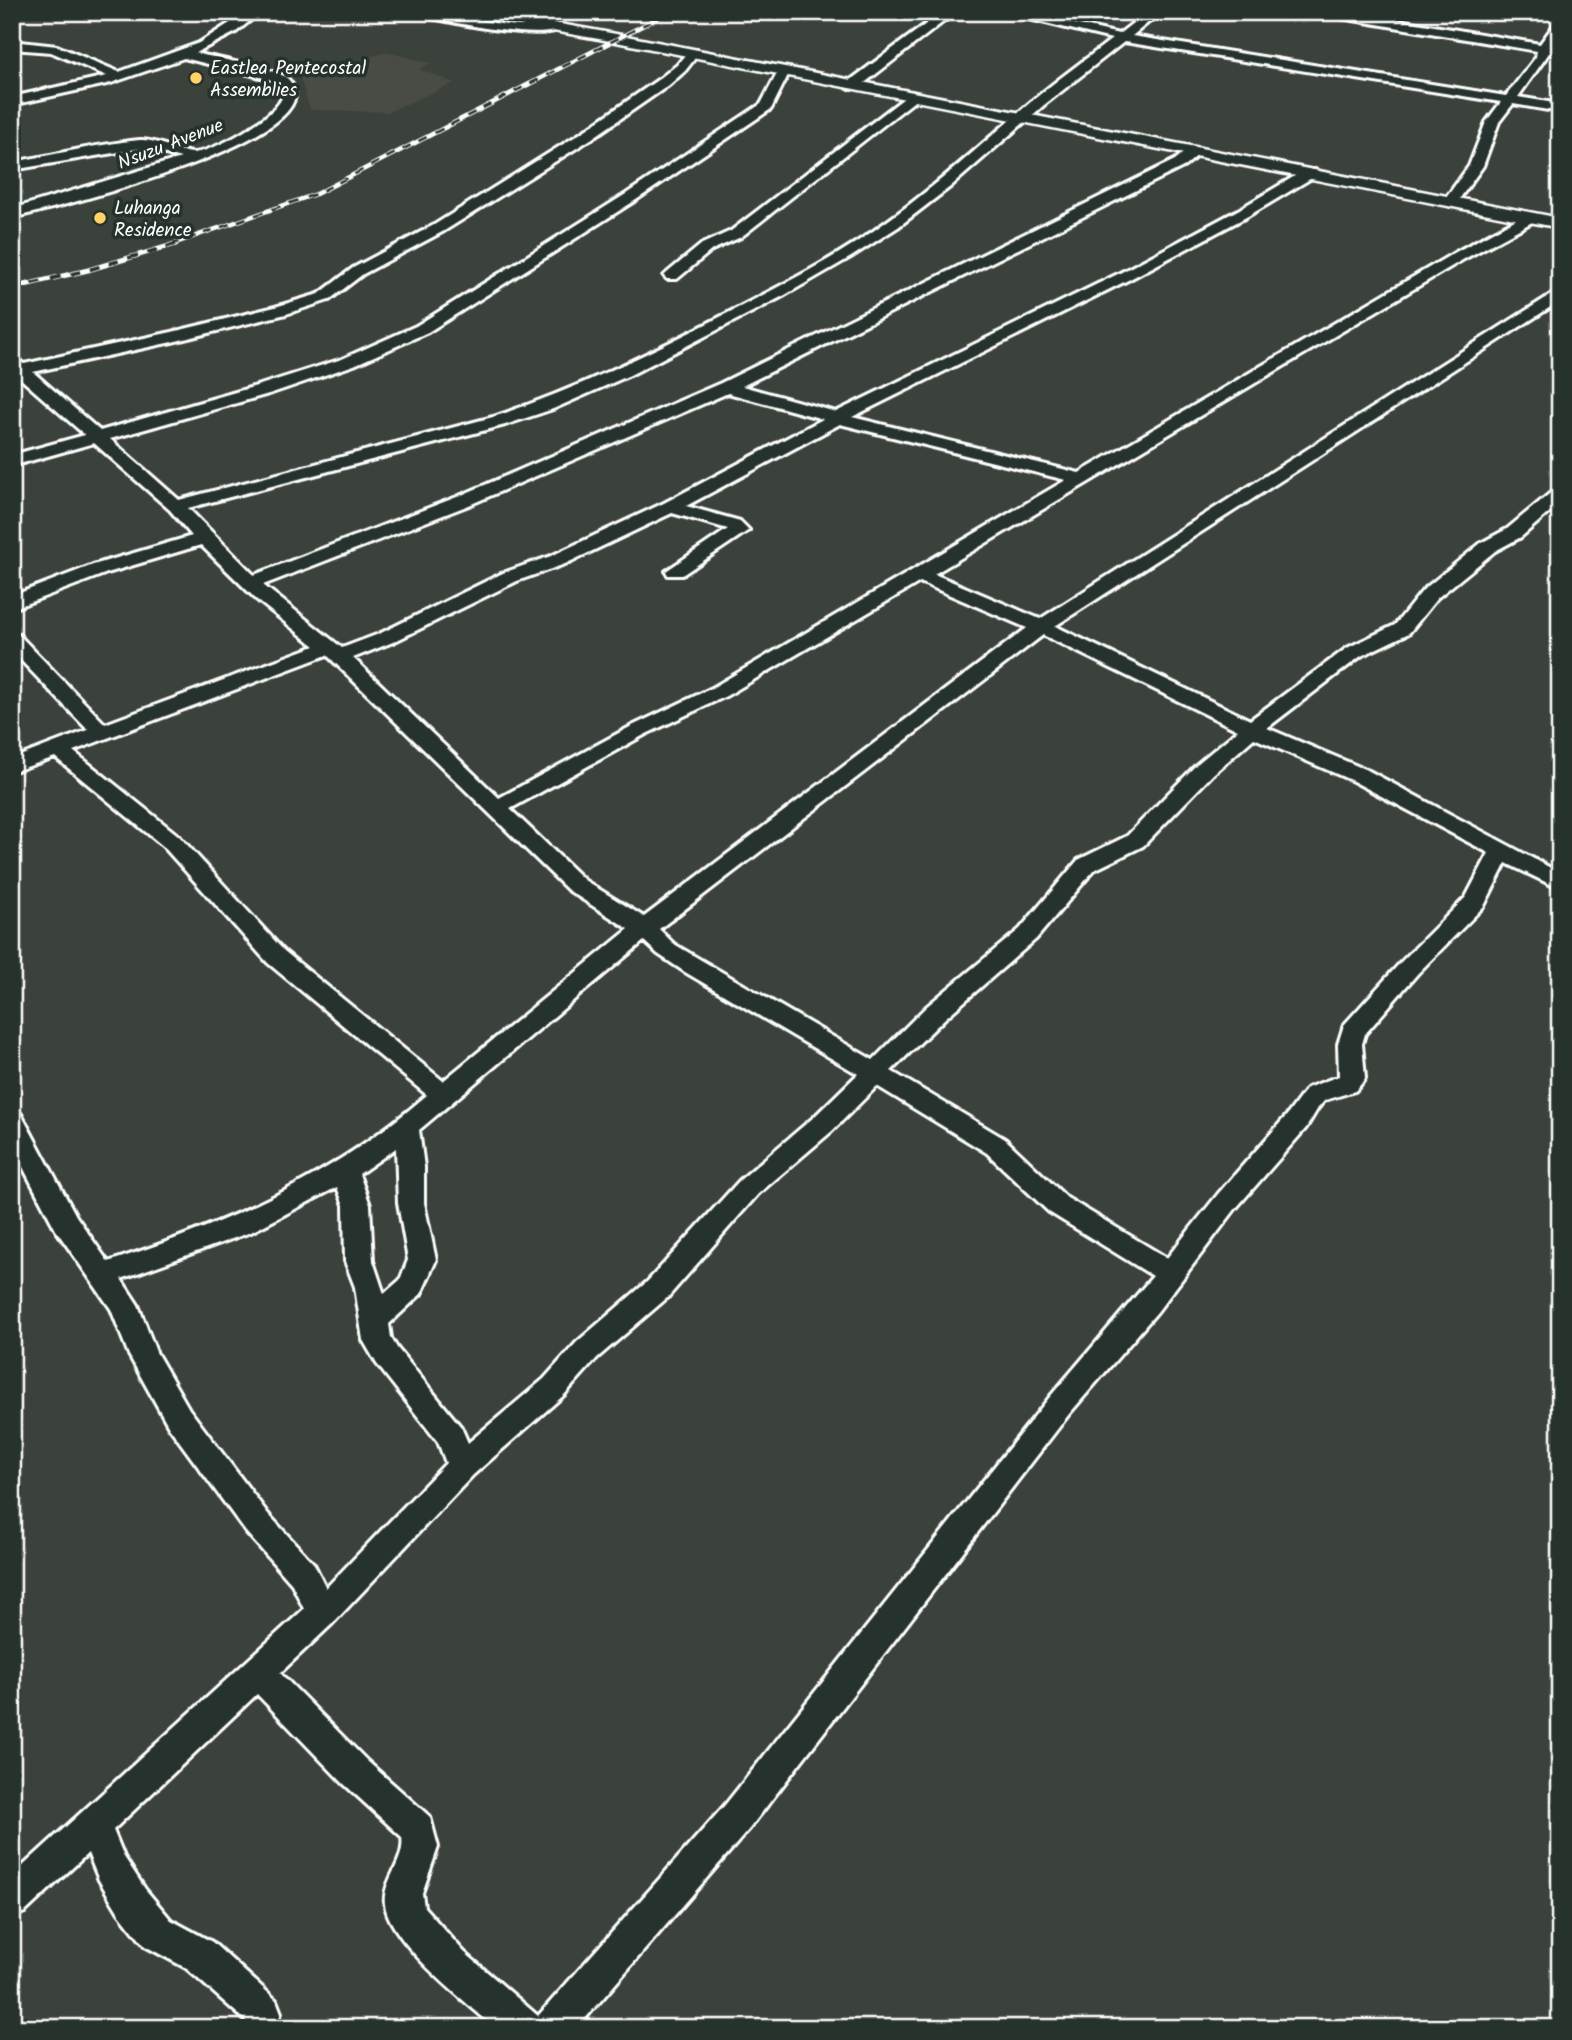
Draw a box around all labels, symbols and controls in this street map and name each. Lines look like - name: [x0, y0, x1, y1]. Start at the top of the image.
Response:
- place label: Eastlea Pentecostal Assemblies: [210, 54, 367, 106]
- marker: Eastlea Pentecostal Assemblies: [188, 70, 204, 86]
- street label: Nsuzu Avenue: [113, 111, 228, 179]
- place label: Luhanga Residence: [114, 194, 192, 246]
- marker: Luhanga Residence: [92, 210, 108, 226]

